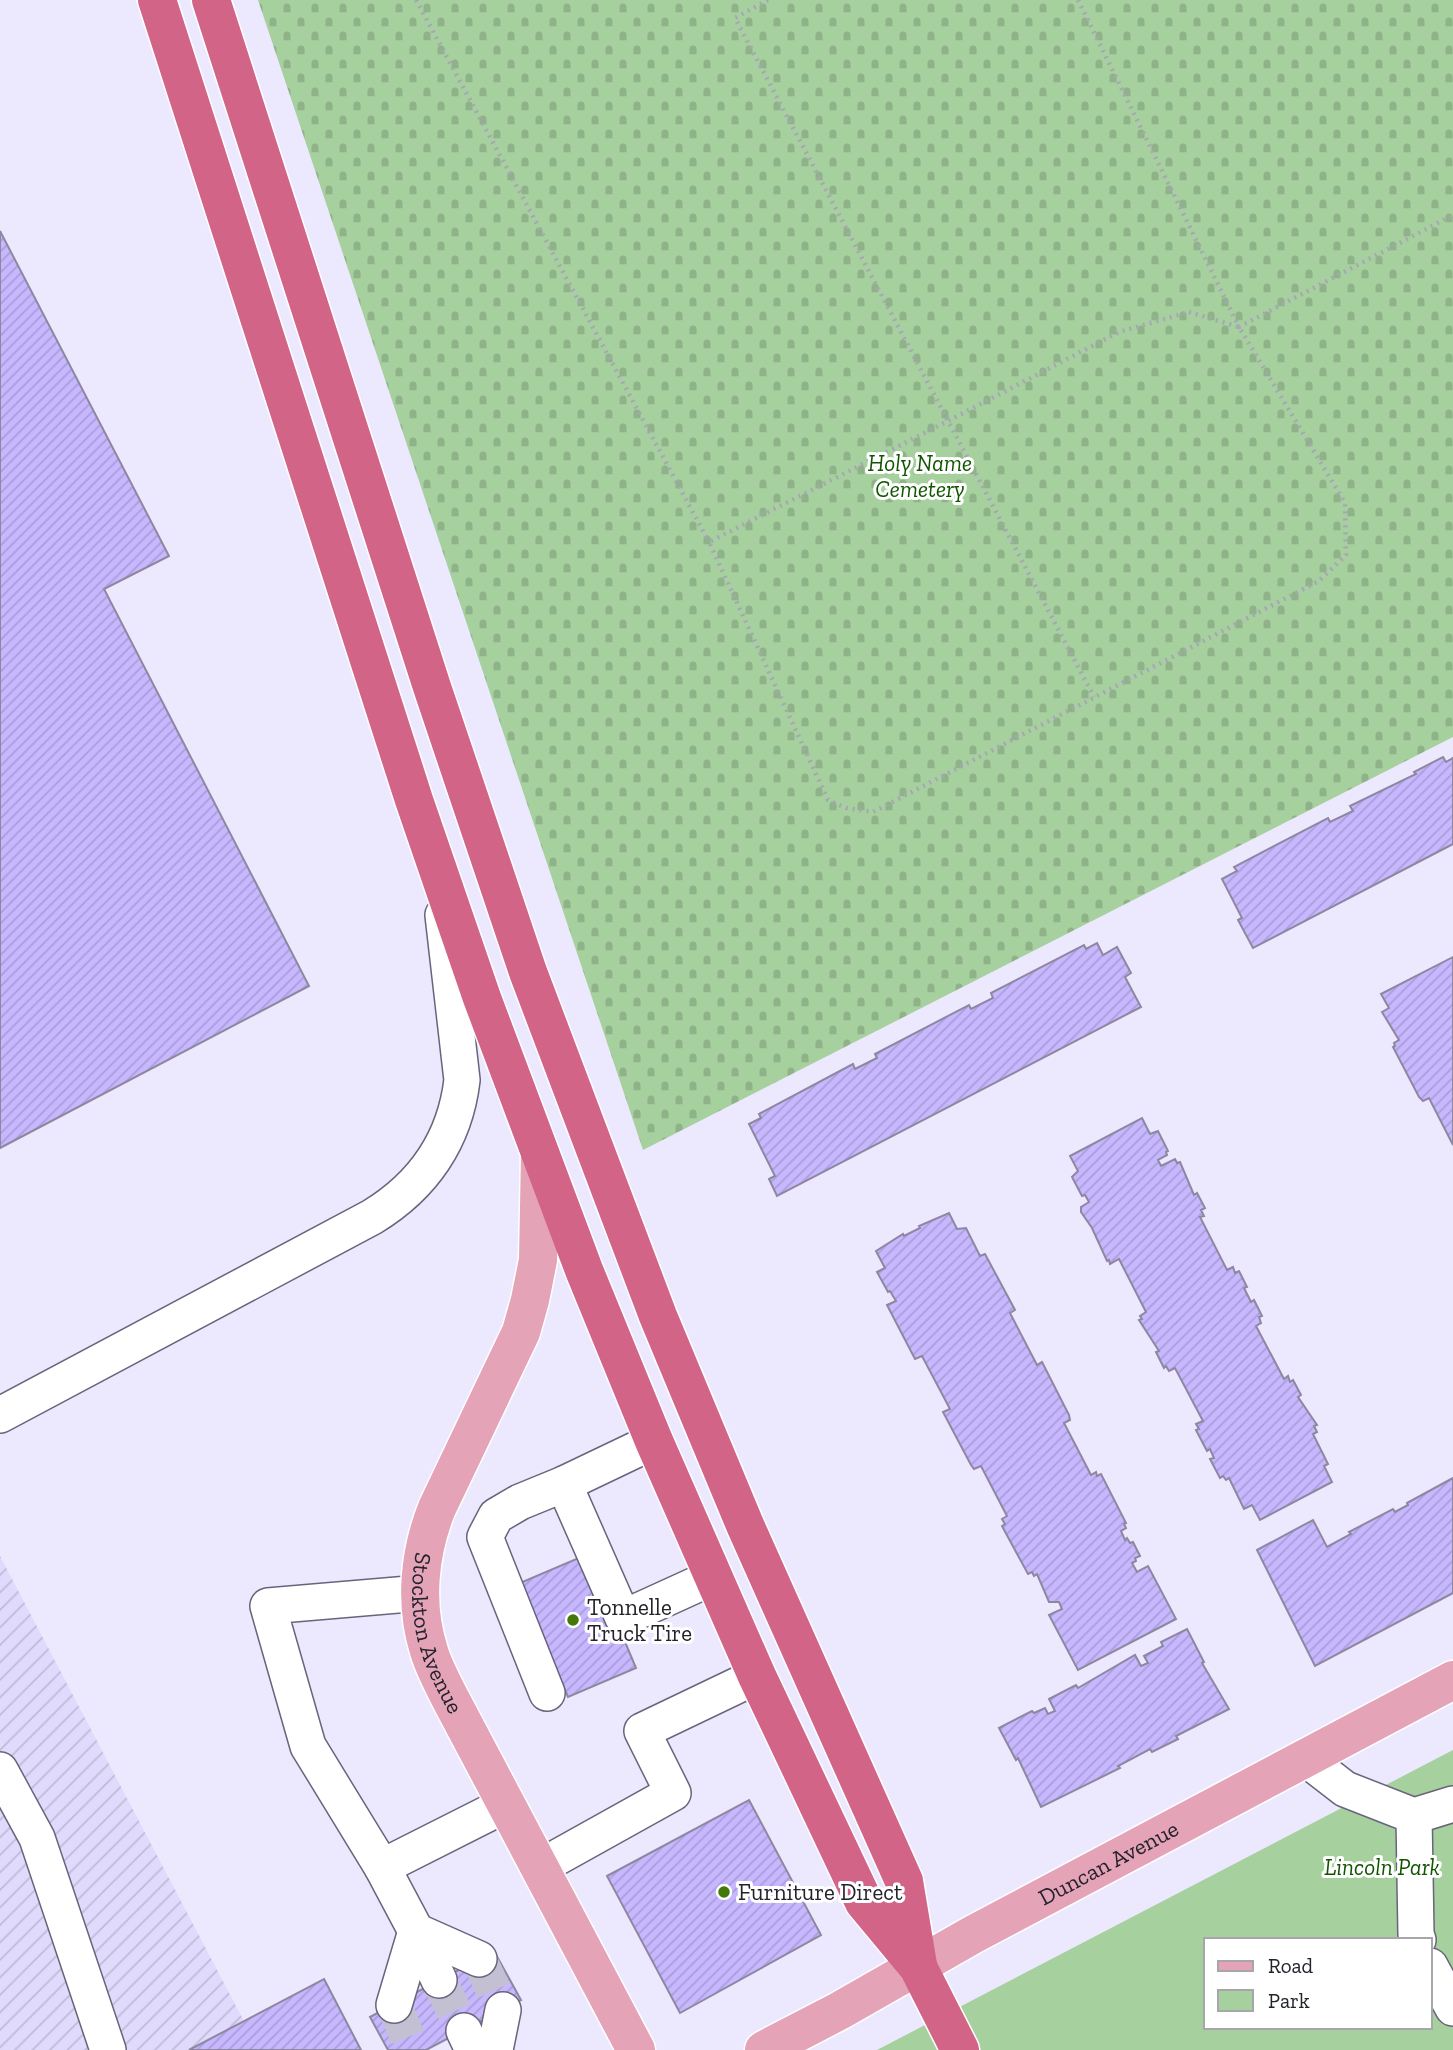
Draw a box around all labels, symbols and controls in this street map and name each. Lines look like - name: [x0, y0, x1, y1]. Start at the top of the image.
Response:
- park label: Holy Name Cemetery: [868, 449, 972, 503]
- street label: Stockton Avenue: [406, 1551, 470, 1718]
- place label: Tonnelle Truck Tire: [587, 1593, 692, 1647]
- marker: Tonnelle Truck Tire: [565, 1612, 581, 1628]
- street label: Duncan Avenue: [1033, 1814, 1183, 1911]
- park label: Lincoln Park: [1324, 1853, 1440, 1881]
- place label: Furniture Direct: [738, 1878, 903, 1906]
- marker: Furniture Direct: [716, 1884, 732, 1900]
- legend: [1204, 1938, 1432, 2029]
- text: Road: [1268, 1953, 1314, 1978]
- text: Park: [1268, 1988, 1310, 2013]

